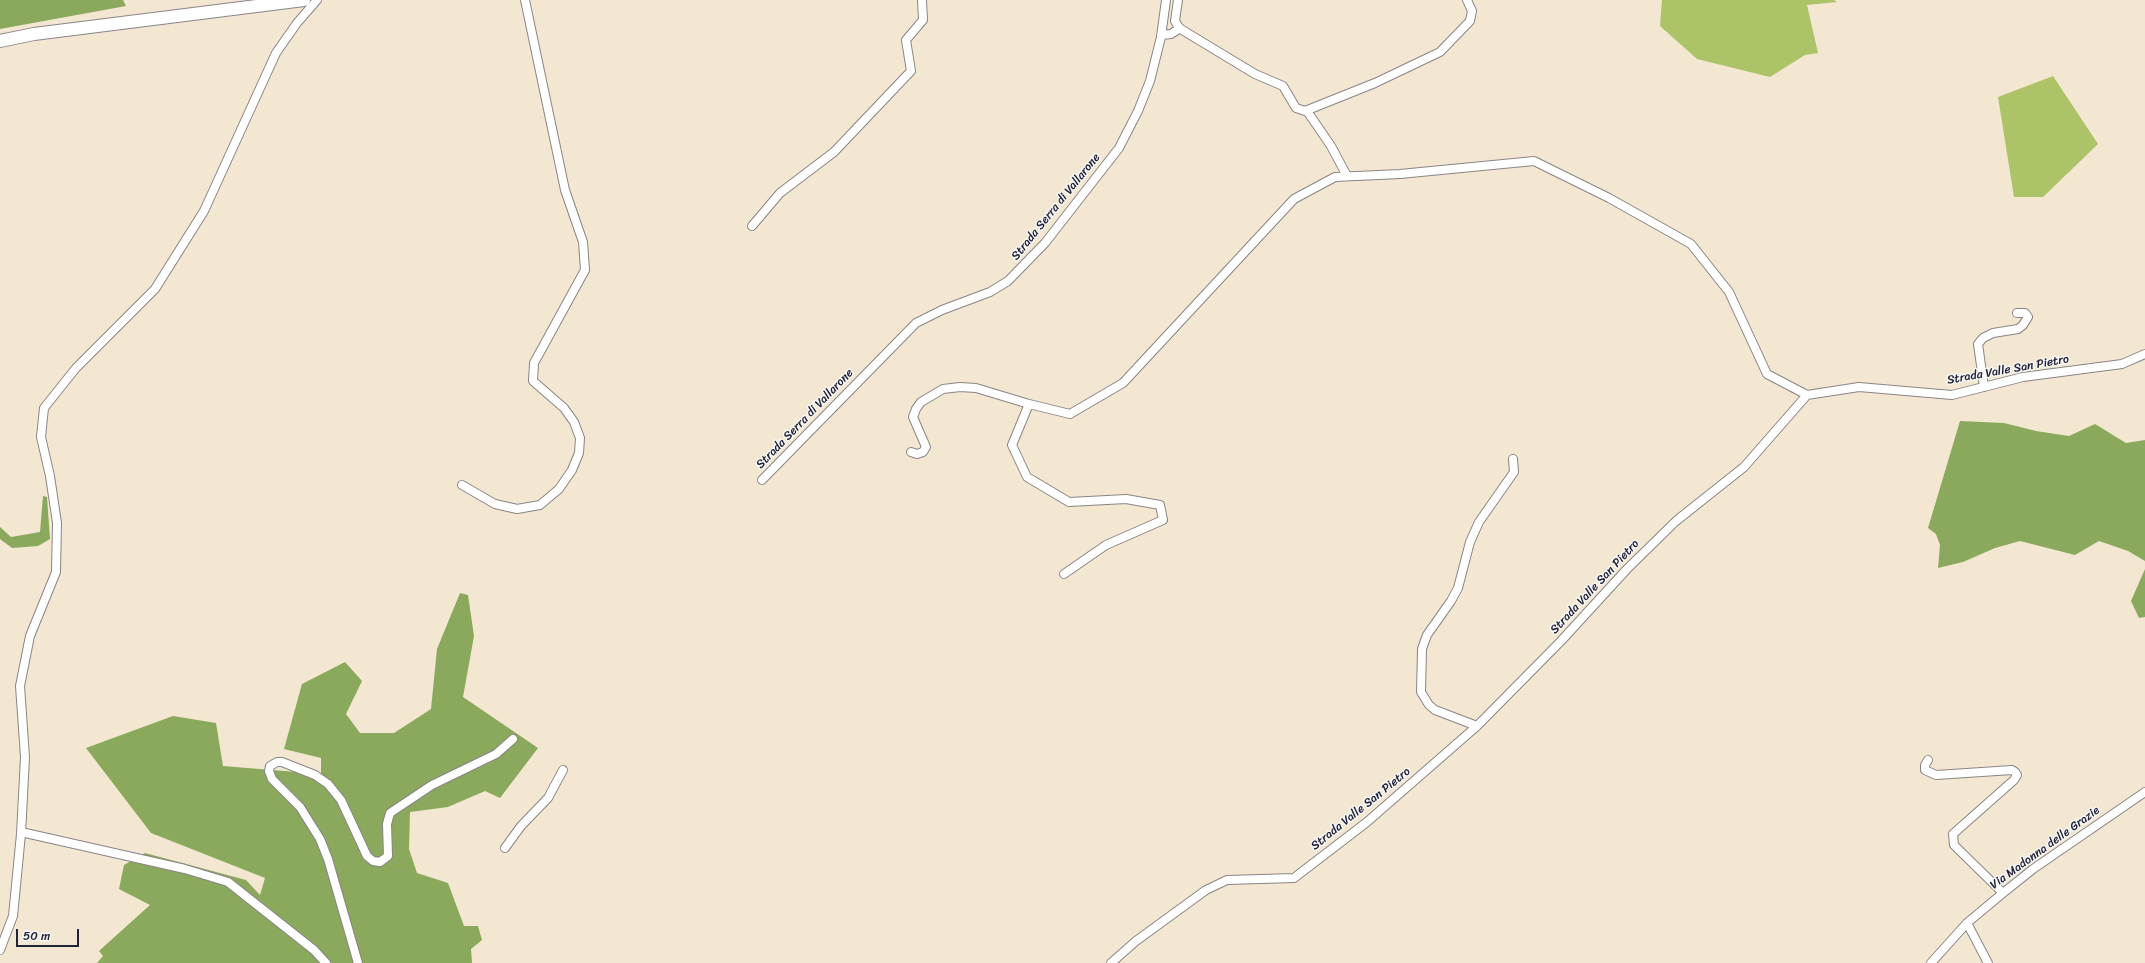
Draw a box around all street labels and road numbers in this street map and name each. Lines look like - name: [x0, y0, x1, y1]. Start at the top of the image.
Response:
- street label: Strada Serra di Vallarone: [1008, 151, 1104, 263]
- street label: Strada Valle San Pietro: [1946, 352, 2070, 388]
- street label: Strada Serra di Vallarone: [754, 366, 856, 472]
- street label: Strada Valle San Pietro: [1548, 537, 1642, 637]
- street label: Strada Valle San Pietro: [1308, 764, 1414, 854]
- street label: Via Madonna delle Grazie: [1987, 803, 2103, 893]

